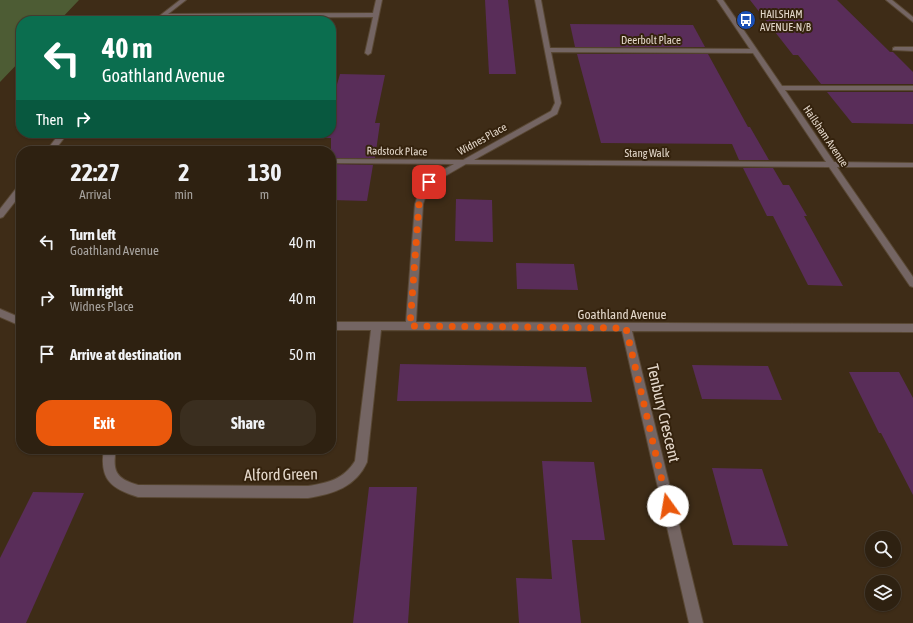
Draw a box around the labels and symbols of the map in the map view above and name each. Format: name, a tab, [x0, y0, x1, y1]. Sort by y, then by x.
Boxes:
place label: HAILSHAM AVENUE-N/B	[760, 8, 812, 33]
bus stop icon: HAILSHAM AVENUE-N/B	[735, 9, 757, 31]
street label: Deerbolt Place	[621, 34, 681, 46]
street label: Hailsham Avenue	[801, 103, 851, 169]
street label: Widnes Place	[456, 121, 508, 157]
street label: Radstock Place	[366, 144, 428, 158]
street label: Stang Walk	[625, 147, 670, 159]
pin	[412, 165, 446, 199]
street label: Goathland Avenue	[578, 307, 667, 322]
street label: Tenbury Crescent	[643, 362, 684, 464]
street label: Alford Green	[244, 464, 318, 484]
position arrow	[647, 485, 689, 527]

